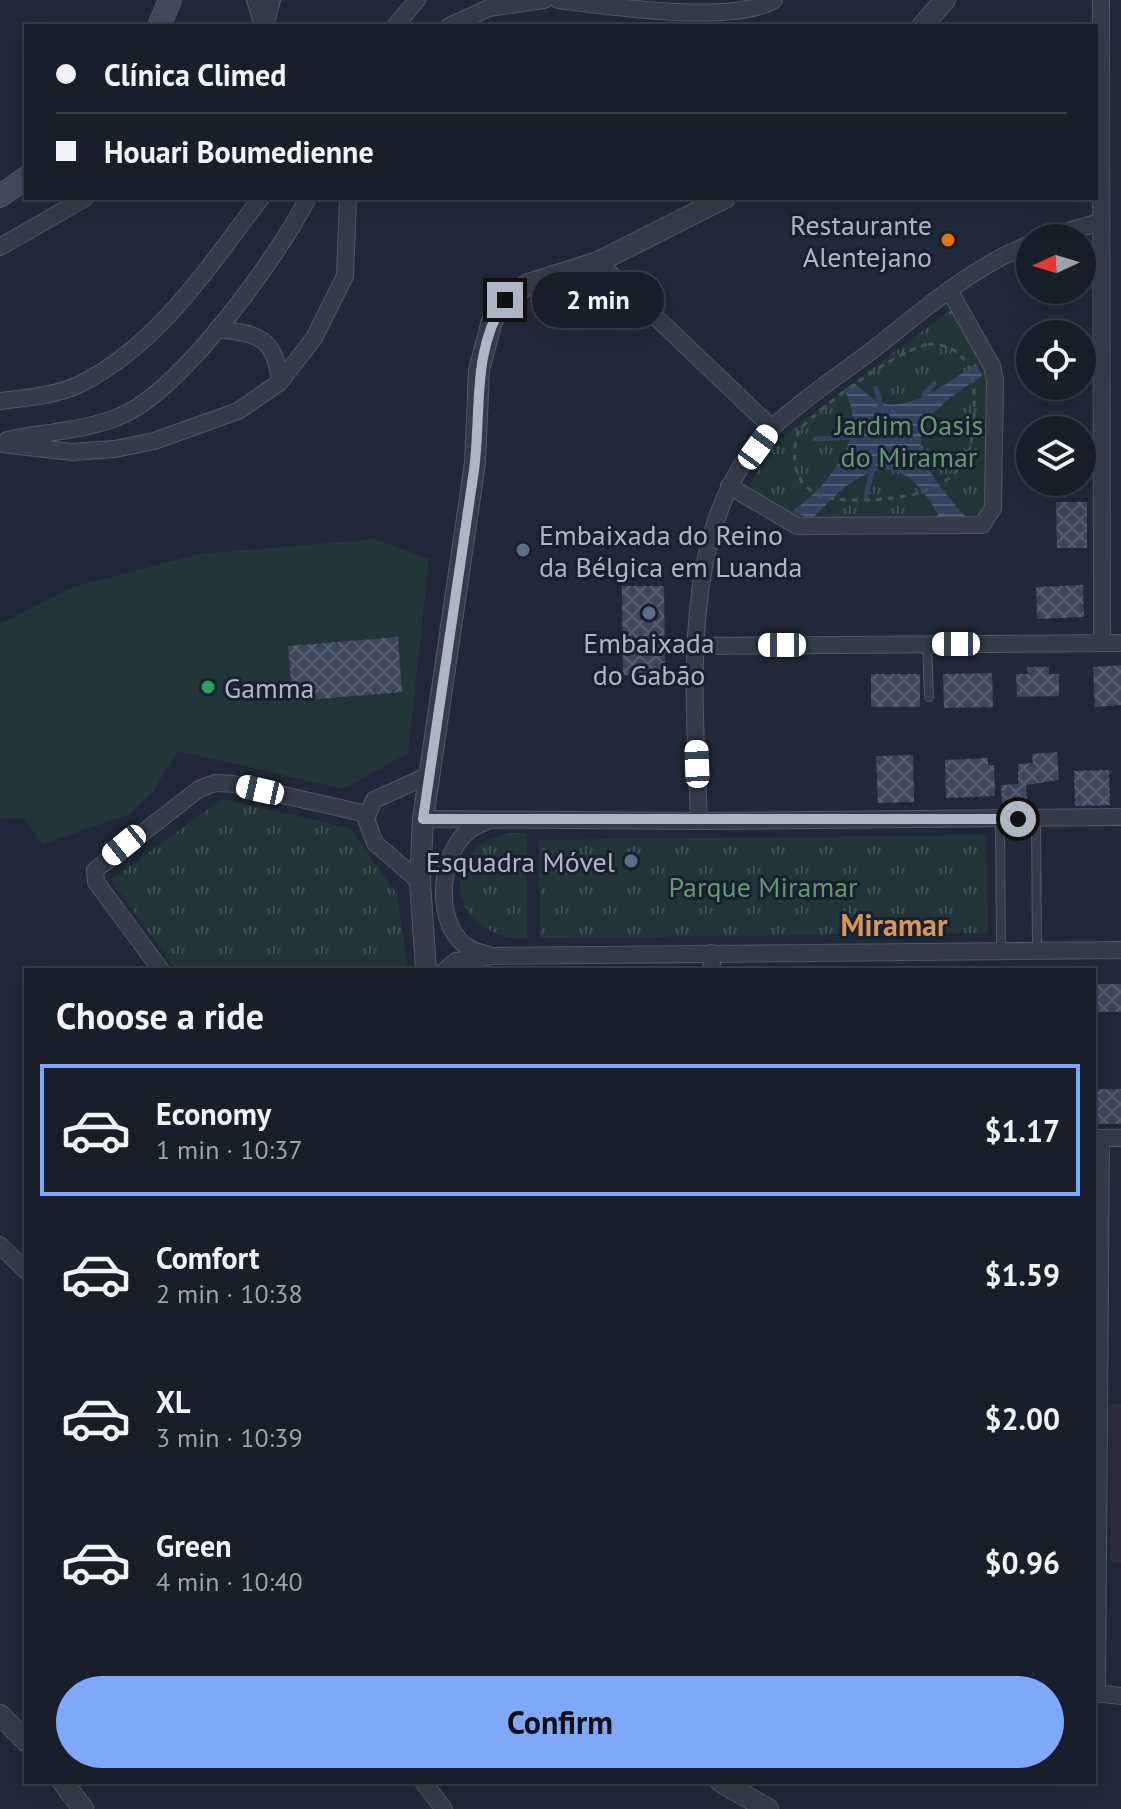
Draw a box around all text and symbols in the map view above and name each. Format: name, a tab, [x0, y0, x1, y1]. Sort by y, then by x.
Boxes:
text: Clínica Climed	[104, 55, 286, 94]
text: Houari Boumedienne	[104, 132, 374, 171]
place label: Restaurante Alentejano	[790, 206, 932, 275]
north arrow	[1016, 224, 1096, 304]
map controls	[1016, 224, 1096, 496]
marker: Restaurante Alentejano	[939, 231, 957, 249]
callout: 2 min	[533, 272, 665, 328]
route end	[487, 282, 523, 318]
text: 2 min	[566, 283, 630, 316]
button: locate	[1016, 320, 1096, 400]
park label: Jardim Oasis do Miramar	[834, 406, 983, 475]
button: layers	[1016, 416, 1096, 496]
car	[734, 421, 782, 473]
place label: Embaixada do Reino da Bélgica em Luanda	[539, 516, 802, 585]
marker: Embaixada do Reino da Bélgica em Luanda	[514, 541, 532, 559]
marker: Embaixada do Gabão	[640, 604, 658, 622]
place label: Embaixada do Gabão	[583, 624, 715, 693]
car	[932, 632, 980, 656]
car	[758, 633, 806, 657]
place label: Gamma	[224, 669, 314, 706]
marker: Gamma	[199, 678, 217, 696]
car	[684, 740, 710, 788]
car	[234, 773, 286, 807]
route start	[1000, 801, 1036, 837]
car	[98, 821, 150, 869]
place label: Esquadra Móvel	[426, 843, 615, 880]
marker: Esquadra Móvel	[622, 852, 640, 870]
park label: Parque Miramar	[668, 868, 858, 905]
district label: Miramar	[840, 905, 948, 944]
text: Choose a ride	[56, 992, 264, 1039]
icon: car	[60, 1094, 132, 1166]
text: Economy	[156, 1094, 271, 1133]
text: $1.17	[985, 1111, 1060, 1150]
text: 1 min · 10:37	[156, 1133, 303, 1166]
icon: car	[60, 1238, 132, 1310]
text: Comfort	[156, 1238, 259, 1277]
text: $1.59	[985, 1255, 1060, 1294]
text: 2 min · 10:38	[156, 1277, 303, 1310]
icon: car	[60, 1382, 132, 1454]
text: XL	[156, 1382, 190, 1421]
text: $2.00	[985, 1399, 1060, 1438]
text: 3 min · 10:39	[156, 1421, 303, 1454]
icon: car	[60, 1526, 132, 1598]
text: Green	[156, 1526, 231, 1565]
text: $0.96	[985, 1543, 1060, 1582]
text: 4 min · 10:40	[156, 1565, 303, 1598]
button: Confirm	[56, 1676, 1064, 1768]

